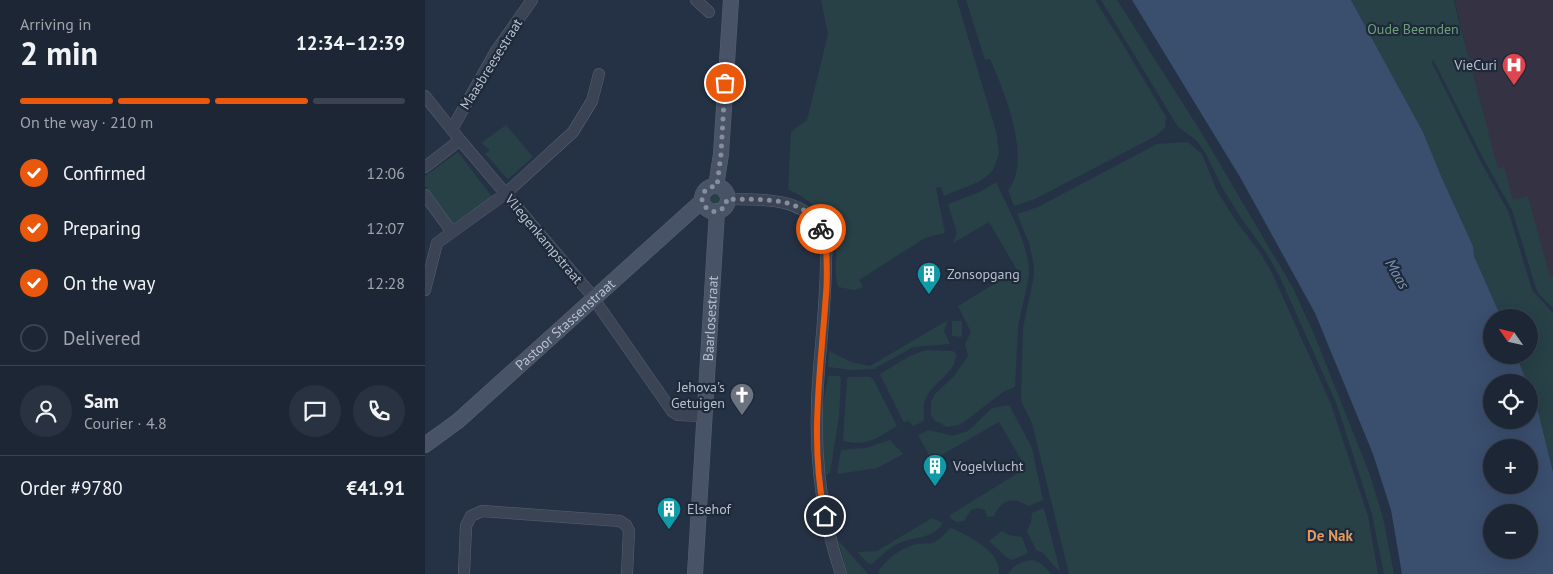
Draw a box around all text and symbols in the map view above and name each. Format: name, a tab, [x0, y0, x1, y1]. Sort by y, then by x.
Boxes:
text: Arriving in	[20, 14, 91, 34]
street label: Maasbreesestraat	[456, 15, 526, 113]
park label: Oude Beemden	[1367, 20, 1459, 38]
text: 12:34–12:39	[296, 31, 405, 55]
text: 2 min	[20, 32, 98, 74]
hospital icon: VieCuri	[1501, 52, 1527, 86]
place label: VieCuri	[1453, 56, 1497, 74]
pin	[704, 62, 746, 104]
icon: bag	[711, 69, 739, 97]
text: On the way · 210 m	[20, 112, 153, 132]
icon: check	[20, 159, 48, 187]
text: Confirmed	[63, 161, 146, 185]
text: 12:06	[367, 163, 405, 183]
street label: Vliegenkampstraat	[501, 190, 587, 288]
courier	[796, 204, 846, 254]
icon: check	[20, 214, 48, 242]
icon: bike	[807, 215, 835, 243]
text: Preparing	[63, 216, 141, 240]
text: 12:07	[367, 218, 405, 238]
water label: Maas	[1381, 255, 1414, 292]
building icon: Zonsopgang	[916, 261, 942, 295]
place label: Zonsopgang	[947, 265, 1020, 283]
icon: check	[20, 269, 48, 297]
text: On the way	[63, 271, 155, 295]
text: 12:28	[367, 273, 405, 293]
street label: Pastoor Stassenstraat	[511, 275, 619, 374]
street label: Baarlosestraat	[699, 275, 722, 362]
north arrow	[1483, 309, 1537, 364]
map controls	[1483, 309, 1538, 559]
text: Delivered	[63, 326, 141, 350]
button: locate	[1483, 374, 1538, 429]
place label: Jehova's Getuigen	[671, 378, 725, 412]
church icon: Jehova's Getuigen	[729, 382, 755, 416]
button: person	[20, 385, 72, 437]
button: chat	[289, 385, 341, 437]
button: phone	[353, 385, 405, 437]
text: Sam	[84, 389, 119, 413]
text: Courier · 4.8	[84, 413, 167, 433]
button: +	[1483, 439, 1538, 494]
building icon: Vogelvlucht	[922, 453, 948, 487]
place label: Vogelvlucht	[952, 457, 1024, 475]
text: Order #9780	[20, 476, 123, 500]
text: €41.91	[346, 476, 405, 500]
pin	[804, 495, 846, 537]
building icon: Elsehof	[656, 496, 682, 530]
place label: Elsehof	[687, 500, 732, 518]
icon: home	[811, 502, 839, 530]
button: −	[1483, 504, 1538, 559]
district label: De Nak	[1307, 526, 1354, 545]

